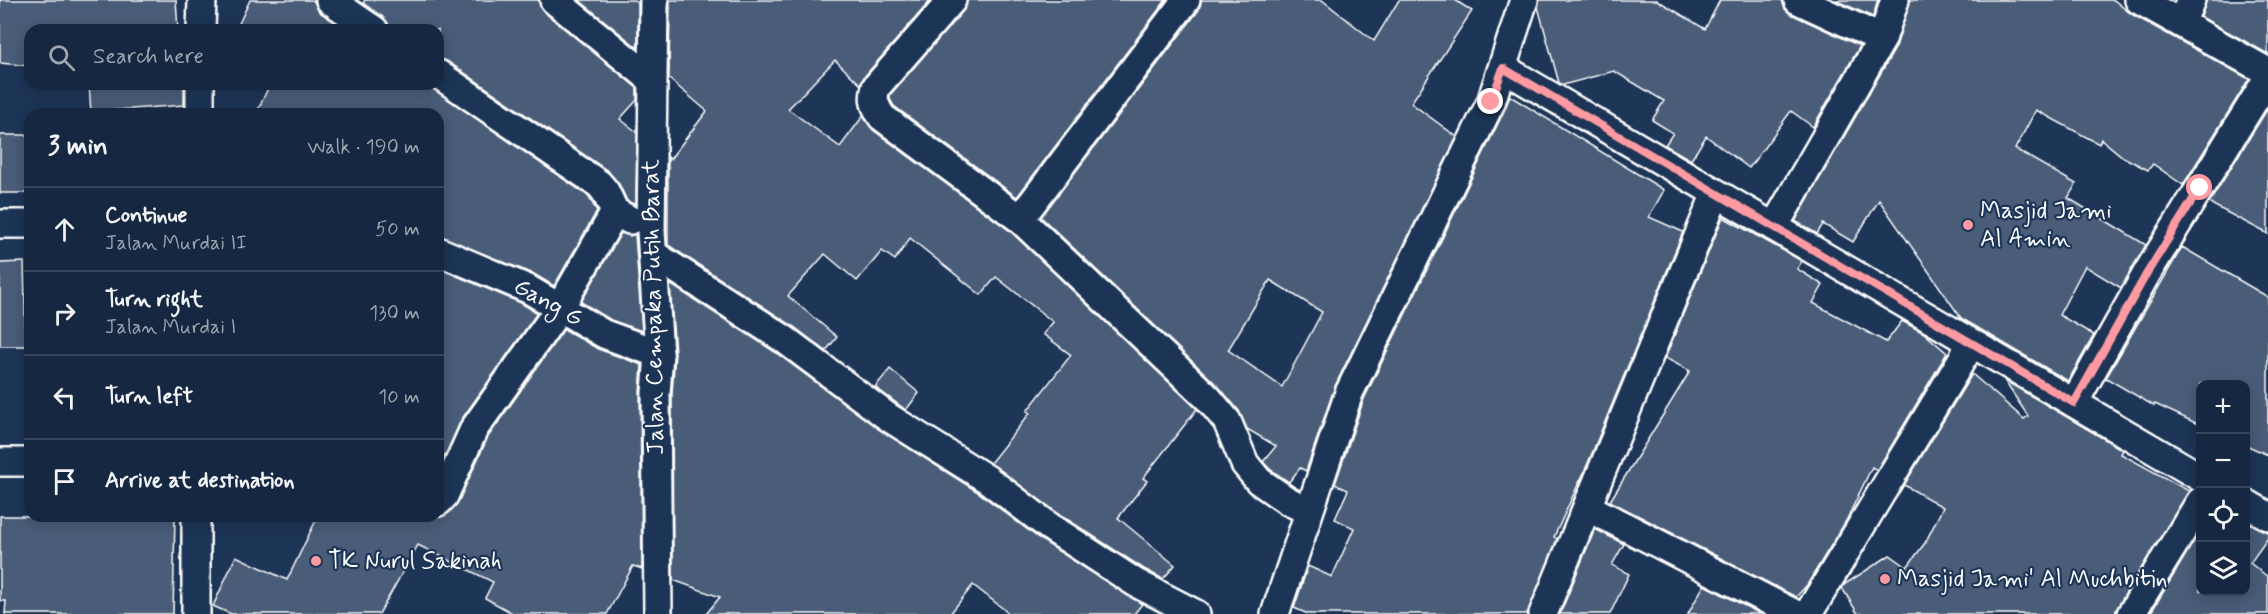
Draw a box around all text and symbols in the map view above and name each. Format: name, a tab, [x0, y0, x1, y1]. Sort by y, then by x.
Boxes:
search box	[24, 24, 444, 90]
icon: search	[45, 41, 78, 74]
text: Search here	[93, 43, 204, 71]
route end	[1477, 88, 1503, 114]
text: 3 min	[48, 130, 108, 164]
text: Walk · 190 m	[307, 134, 420, 161]
street label: Jalan Cempaka Putih Barat	[636, 159, 672, 455]
route start	[2186, 174, 2212, 200]
place label: Masjid Jami Al Amin	[1980, 196, 2112, 255]
text: Continue	[105, 202, 187, 230]
icon: ahead	[48, 213, 81, 246]
text: 50 m	[375, 216, 420, 243]
marker: Masjid Jami Al Amin	[1961, 218, 1975, 232]
text: Jalan Murdai II	[105, 230, 247, 257]
street label: Gang G	[507, 271, 588, 336]
text: Turn right	[105, 286, 203, 314]
icon: right	[48, 297, 81, 330]
text: 130 m	[369, 300, 420, 327]
text: Jalan Murdai I	[105, 314, 236, 341]
map controls	[2196, 380, 2250, 596]
button: +	[2196, 380, 2250, 434]
icon: left	[48, 381, 81, 414]
text: Turn left	[105, 383, 193, 411]
text: 10 m	[378, 384, 420, 411]
button: −	[2196, 434, 2250, 488]
icon: arrive	[48, 465, 81, 498]
text: Arrive at destination	[105, 467, 295, 495]
button: locate	[2196, 488, 2250, 542]
button: layers	[2196, 542, 2250, 596]
place label: TK Nurul Sakinah	[328, 546, 502, 577]
marker: TK Nurul Sakinah	[309, 554, 323, 568]
place label: Masjid Jami' Al Muchbitin	[1897, 564, 2168, 595]
marker: Masjid Jami' Al Muchbitin	[1878, 572, 1892, 586]

